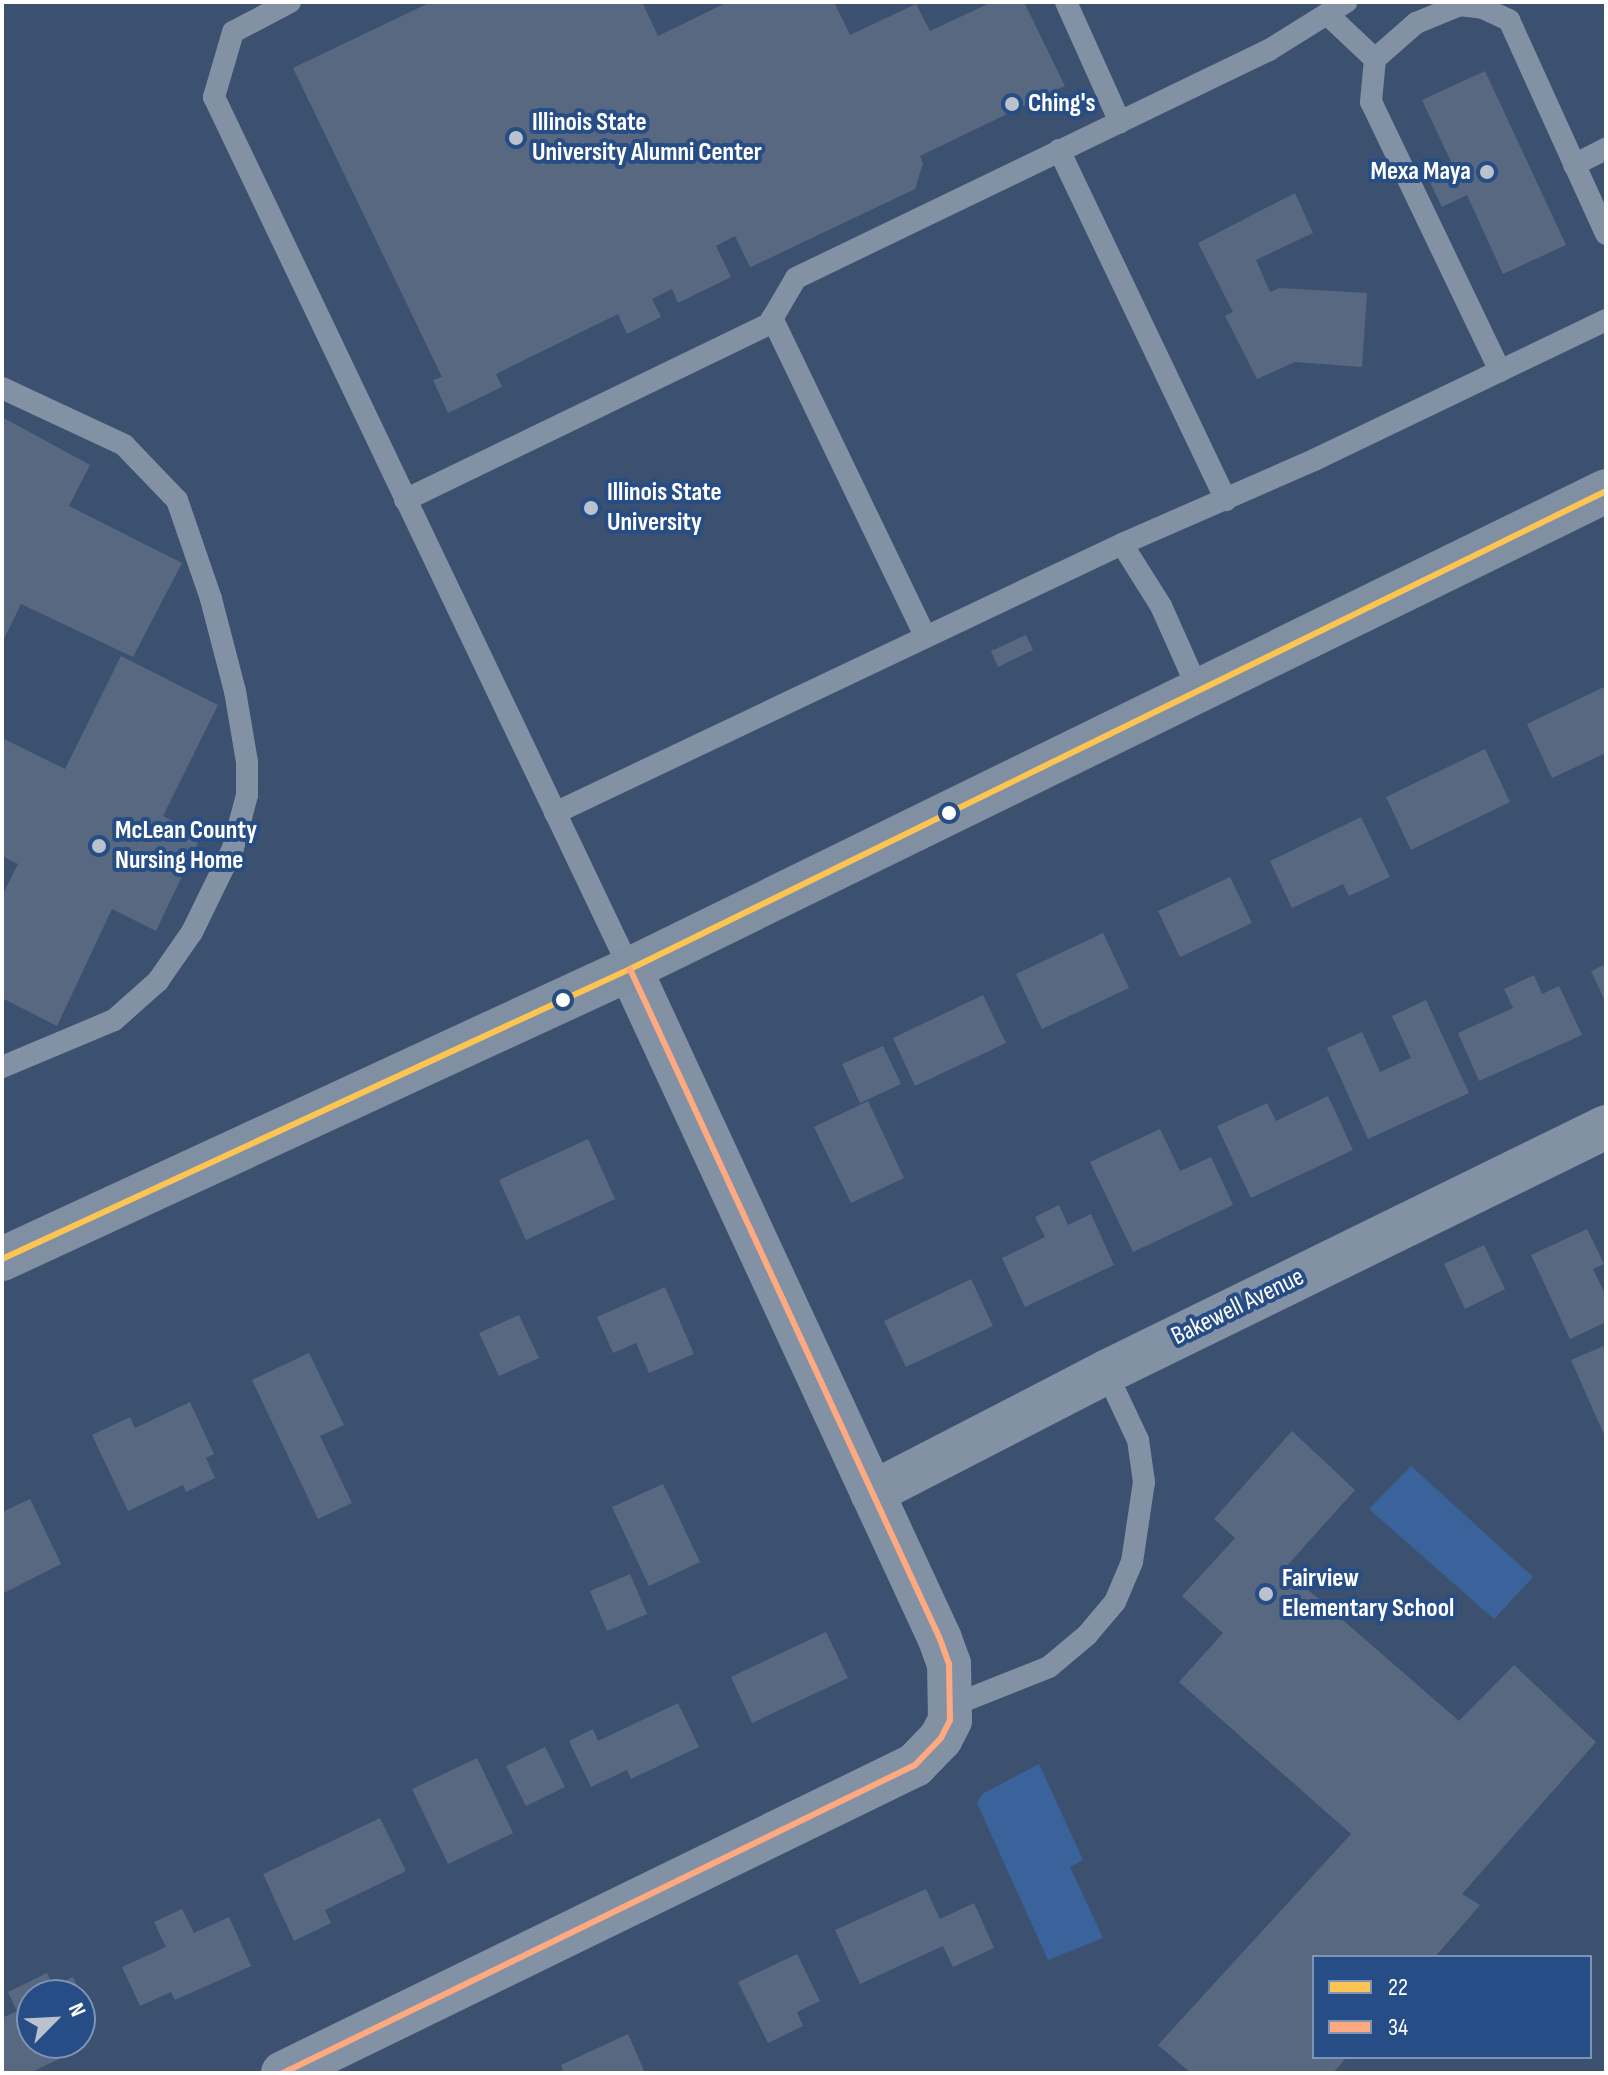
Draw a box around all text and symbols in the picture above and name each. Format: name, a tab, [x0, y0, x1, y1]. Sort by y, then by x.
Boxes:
place label: Ching's	[1028, 88, 1095, 120]
marker: Ching's	[1003, 95, 1021, 113]
place label: Illinois State University Alumni Center	[532, 107, 762, 168]
marker: Illinois State University Alumni Center	[507, 129, 525, 147]
place label: Mexa Maya	[1370, 156, 1471, 188]
marker: Mexa Maya	[1478, 163, 1496, 181]
place label: Illinois State University	[607, 477, 722, 538]
marker: Illinois State University	[582, 499, 600, 517]
unlabelled marker	[941, 805, 957, 821]
place label: McLean County Nursing Home	[115, 815, 257, 876]
marker: McLean County Nursing Home	[90, 837, 108, 855]
unlabelled marker	[555, 992, 571, 1008]
street label: Bakewell Avenue	[1167, 1261, 1309, 1353]
place label: Fairview Elementary School	[1282, 1563, 1454, 1624]
marker: Fairview Elementary School	[1257, 1585, 1275, 1603]
legend	[1312, 1955, 1592, 2059]
text: 22	[1388, 1973, 1408, 2002]
north arrow	[16, 1979, 96, 2059]
text: N	[62, 1999, 91, 2021]
text: 34	[1388, 2013, 1408, 2042]

